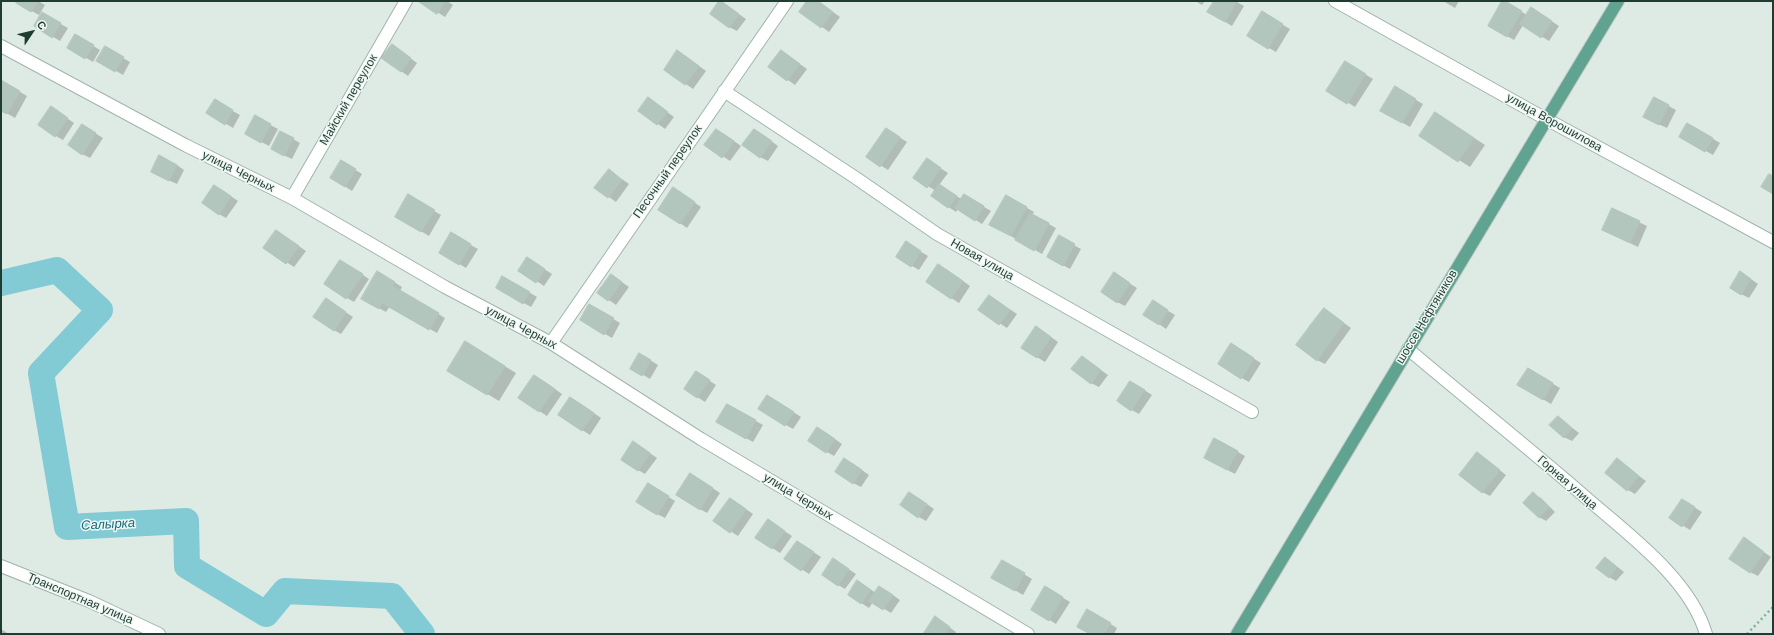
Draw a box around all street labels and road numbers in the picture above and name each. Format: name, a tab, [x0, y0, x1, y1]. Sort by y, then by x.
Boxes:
street label: Майский переулок	[317, 52, 381, 148]
street label: улица Ворошилова	[1504, 91, 1604, 155]
street label: Песочный переулок	[630, 123, 706, 221]
street label: улица Черных	[199, 148, 277, 196]
street label: Новая улица	[948, 236, 1016, 284]
street label: шоссе Нефтяников	[1393, 267, 1461, 367]
street label: улица Черных	[483, 303, 559, 353]
street label: Горная улица	[1534, 453, 1600, 513]
street label: улица Черных	[761, 471, 835, 523]
street label: Транспортная улица	[25, 570, 135, 628]

